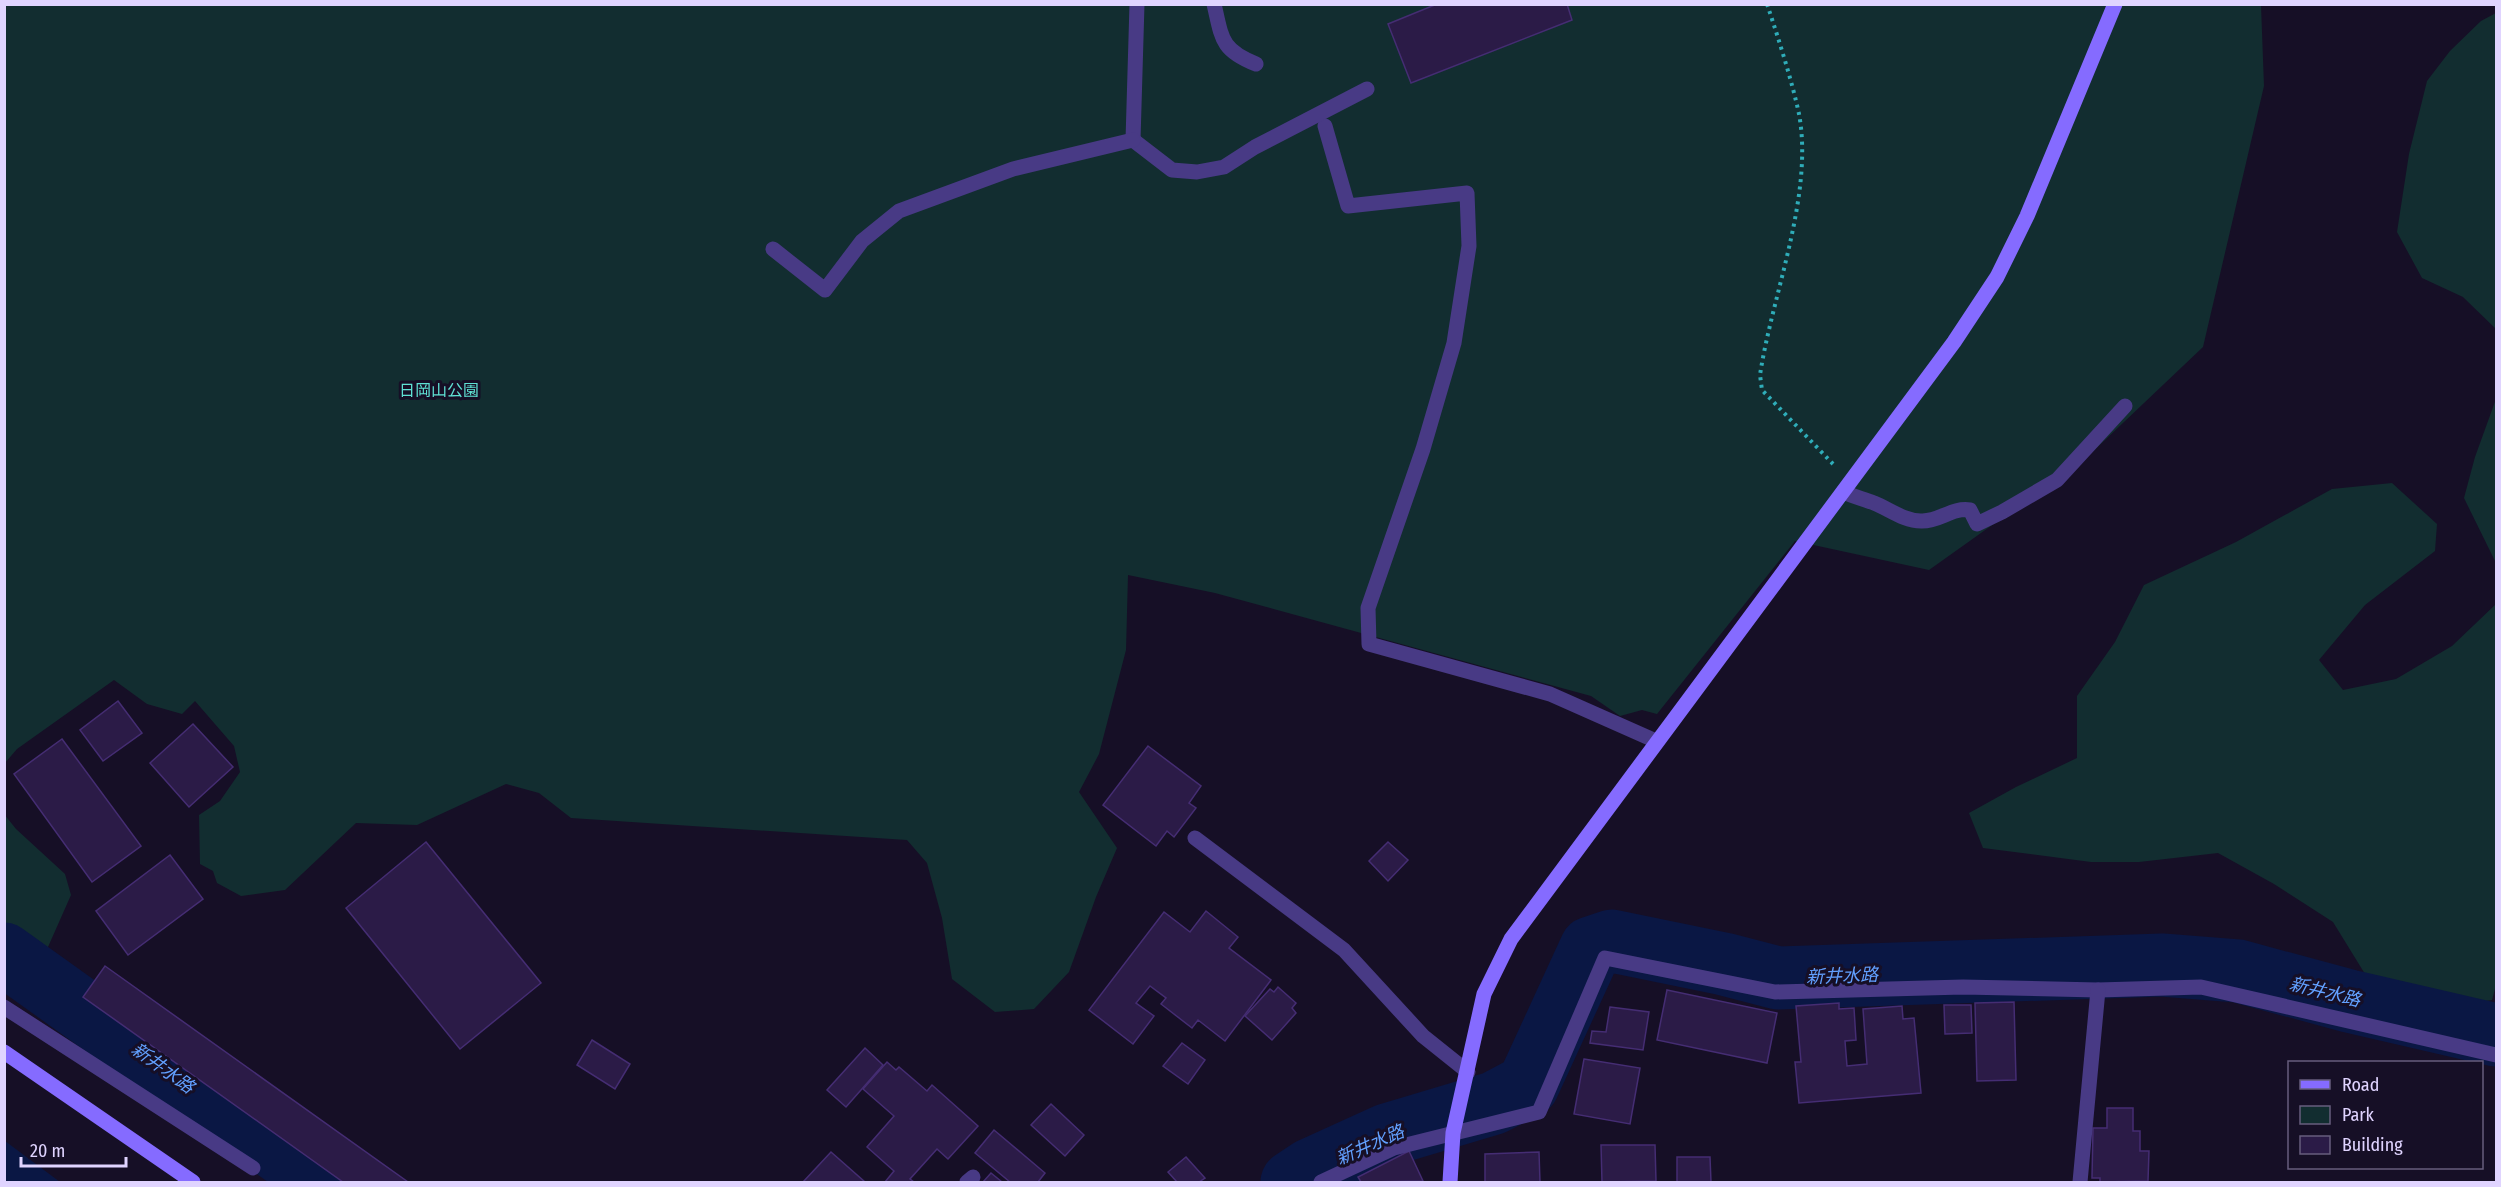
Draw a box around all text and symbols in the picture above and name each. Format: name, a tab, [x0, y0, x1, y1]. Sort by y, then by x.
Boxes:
park label: 日岡山公園	[399, 381, 479, 400]
water label: 新井水路	[1806, 964, 1880, 988]
water label: 新井水路	[2287, 973, 2365, 1012]
water label: 新井水路	[127, 1038, 200, 1099]
legend	[2288, 1061, 2483, 1169]
text: Road	[2342, 1074, 2379, 1096]
text: Park	[2342, 1104, 2375, 1126]
water label: 新井水路	[1333, 1119, 1409, 1170]
scale bar	[21, 1130, 126, 1168]
text: Building	[2342, 1134, 2403, 1156]
text: 20 m	[30, 1140, 65, 1162]

